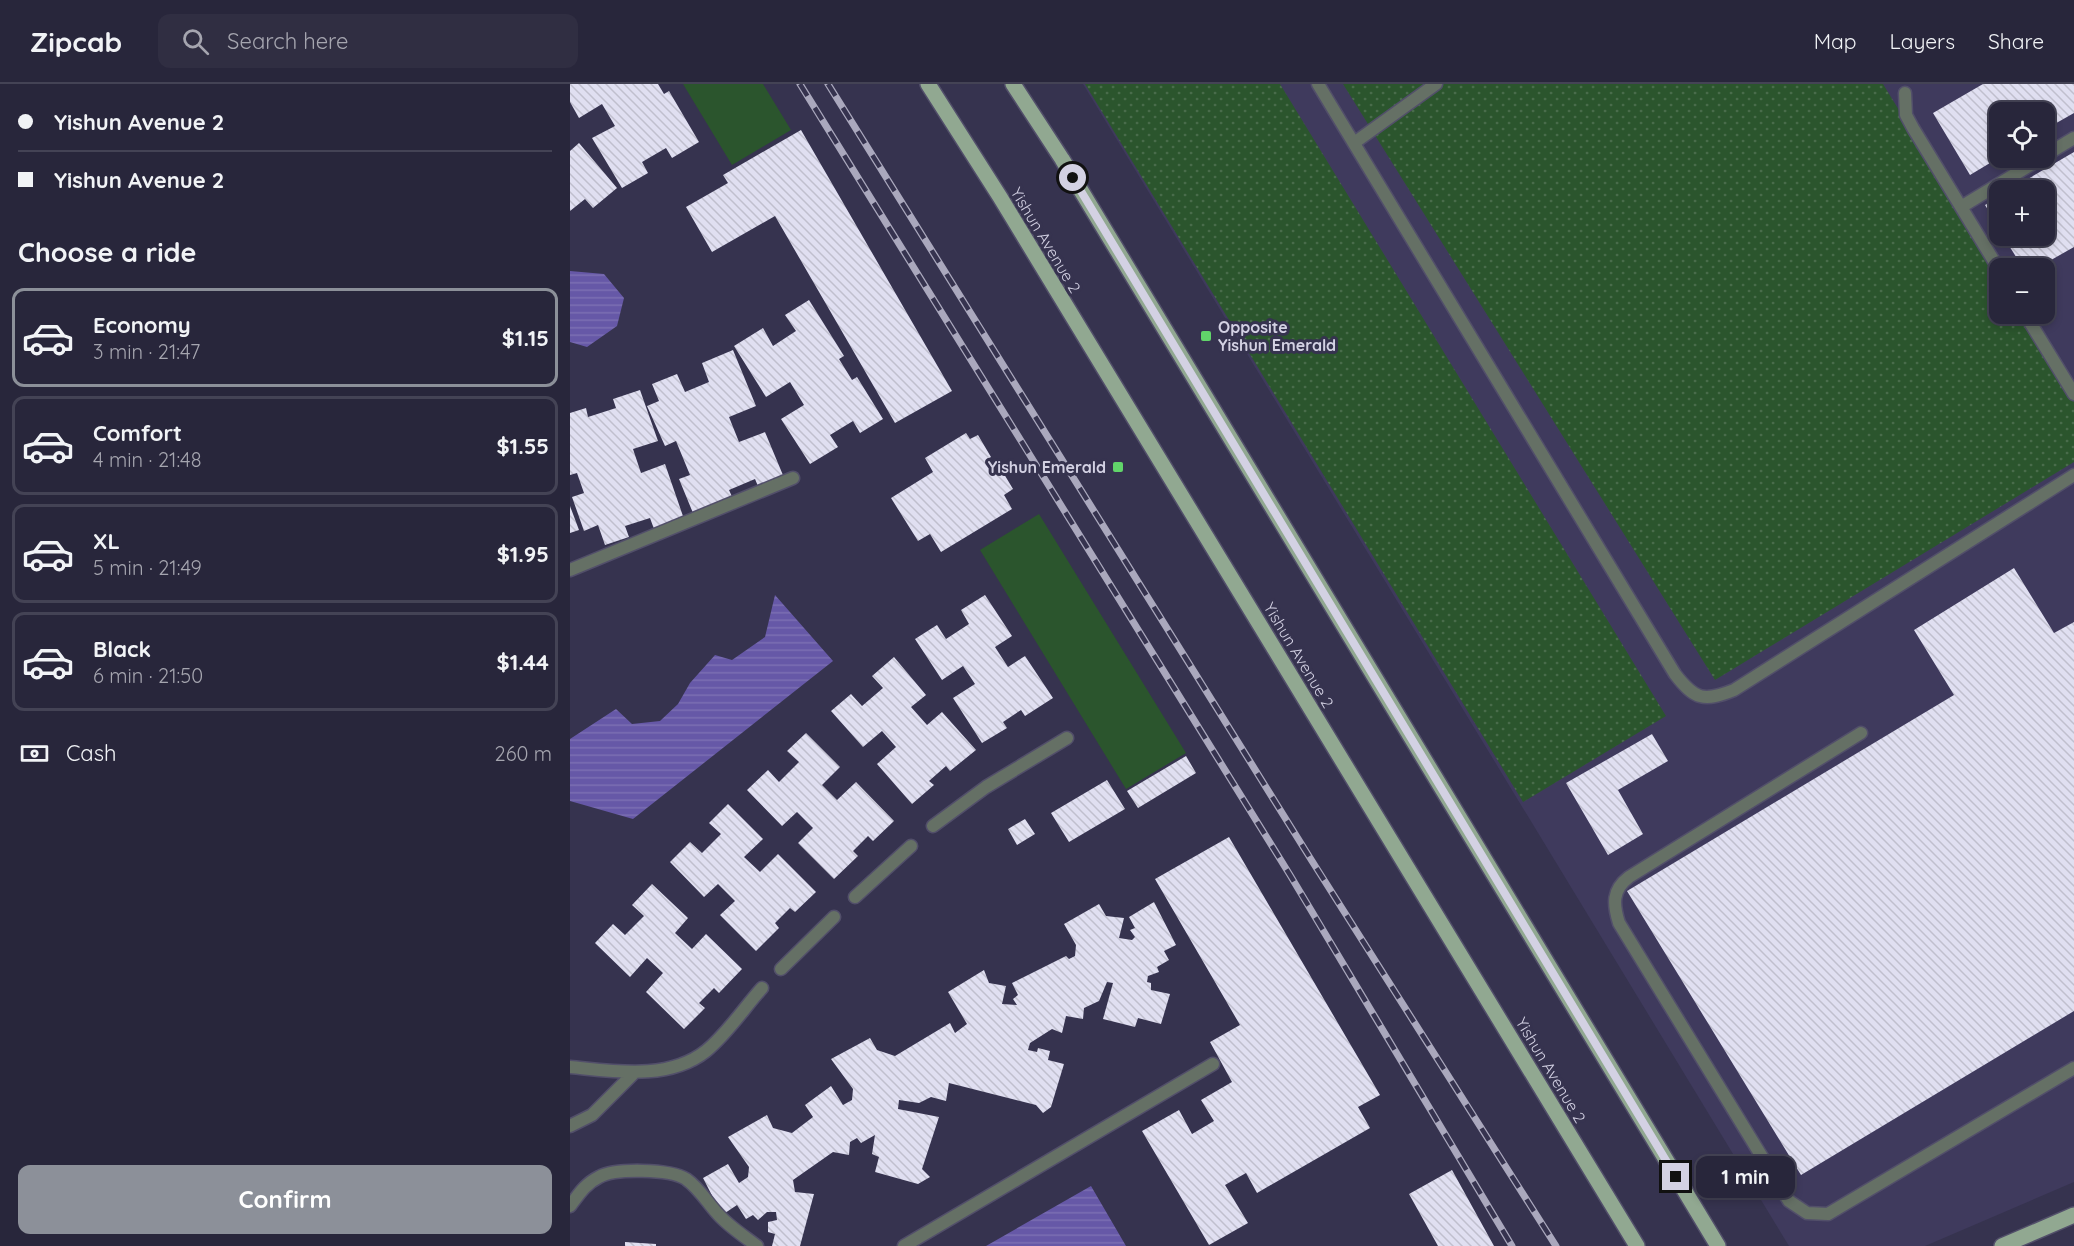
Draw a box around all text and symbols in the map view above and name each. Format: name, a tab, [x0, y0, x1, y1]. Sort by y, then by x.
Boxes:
search box	[158, 14, 578, 68]
text: Zipcab	[30, 24, 122, 59]
icon: search	[179, 25, 212, 58]
text: Search here	[227, 27, 349, 55]
text: Map	[1814, 28, 1857, 54]
text: Layers	[1890, 28, 1955, 54]
text: Share	[1988, 28, 2044, 54]
map controls	[1989, 102, 2055, 324]
button: locate	[1989, 102, 2055, 168]
text: Yishun Avenue 2	[54, 108, 224, 136]
route start	[1059, 164, 1086, 191]
text: Yishun Avenue 2	[54, 166, 224, 194]
button: +	[1989, 180, 2055, 246]
street label: Yishun Avenue 2	[1007, 184, 1085, 297]
text: Choose a ride	[18, 235, 196, 269]
button: −	[1989, 258, 2055, 324]
icon: car	[21, 311, 75, 365]
text: Economy	[93, 311, 191, 339]
place label: Opposite Yishun Emerald	[1218, 317, 1336, 355]
text: $1.15	[502, 324, 549, 352]
marker: Opposite Yishun Emerald	[1199, 329, 1213, 343]
text: 3 min · 21:47	[93, 339, 200, 364]
icon: car	[21, 419, 75, 473]
text: Comfort	[93, 419, 182, 447]
text: $1.55	[496, 432, 549, 460]
text: 4 min · 21:48	[93, 447, 201, 472]
place label: Yishun Emerald	[988, 457, 1106, 477]
marker: Yishun Emerald	[1111, 460, 1125, 474]
icon: car	[21, 527, 75, 581]
text: XL	[93, 527, 120, 555]
text: $1.95	[497, 540, 549, 568]
text: 5 min · 21:49	[93, 555, 202, 580]
street label: Yishun Avenue 2	[1260, 599, 1338, 712]
icon: car	[21, 635, 75, 689]
text: Black	[93, 635, 151, 663]
text: $1.44	[497, 648, 549, 676]
text: 6 min · 21:50	[93, 663, 203, 688]
icon: cash	[18, 737, 51, 770]
text: Cash	[66, 739, 117, 767]
text: 260 m	[495, 741, 552, 766]
street label: Yishun Avenue 2	[1512, 1014, 1590, 1127]
callout: 1 min	[1697, 1156, 1796, 1198]
route end	[1662, 1163, 1689, 1190]
text: 1 min	[1721, 1164, 1770, 1189]
button: Confirm	[18, 1165, 552, 1234]

